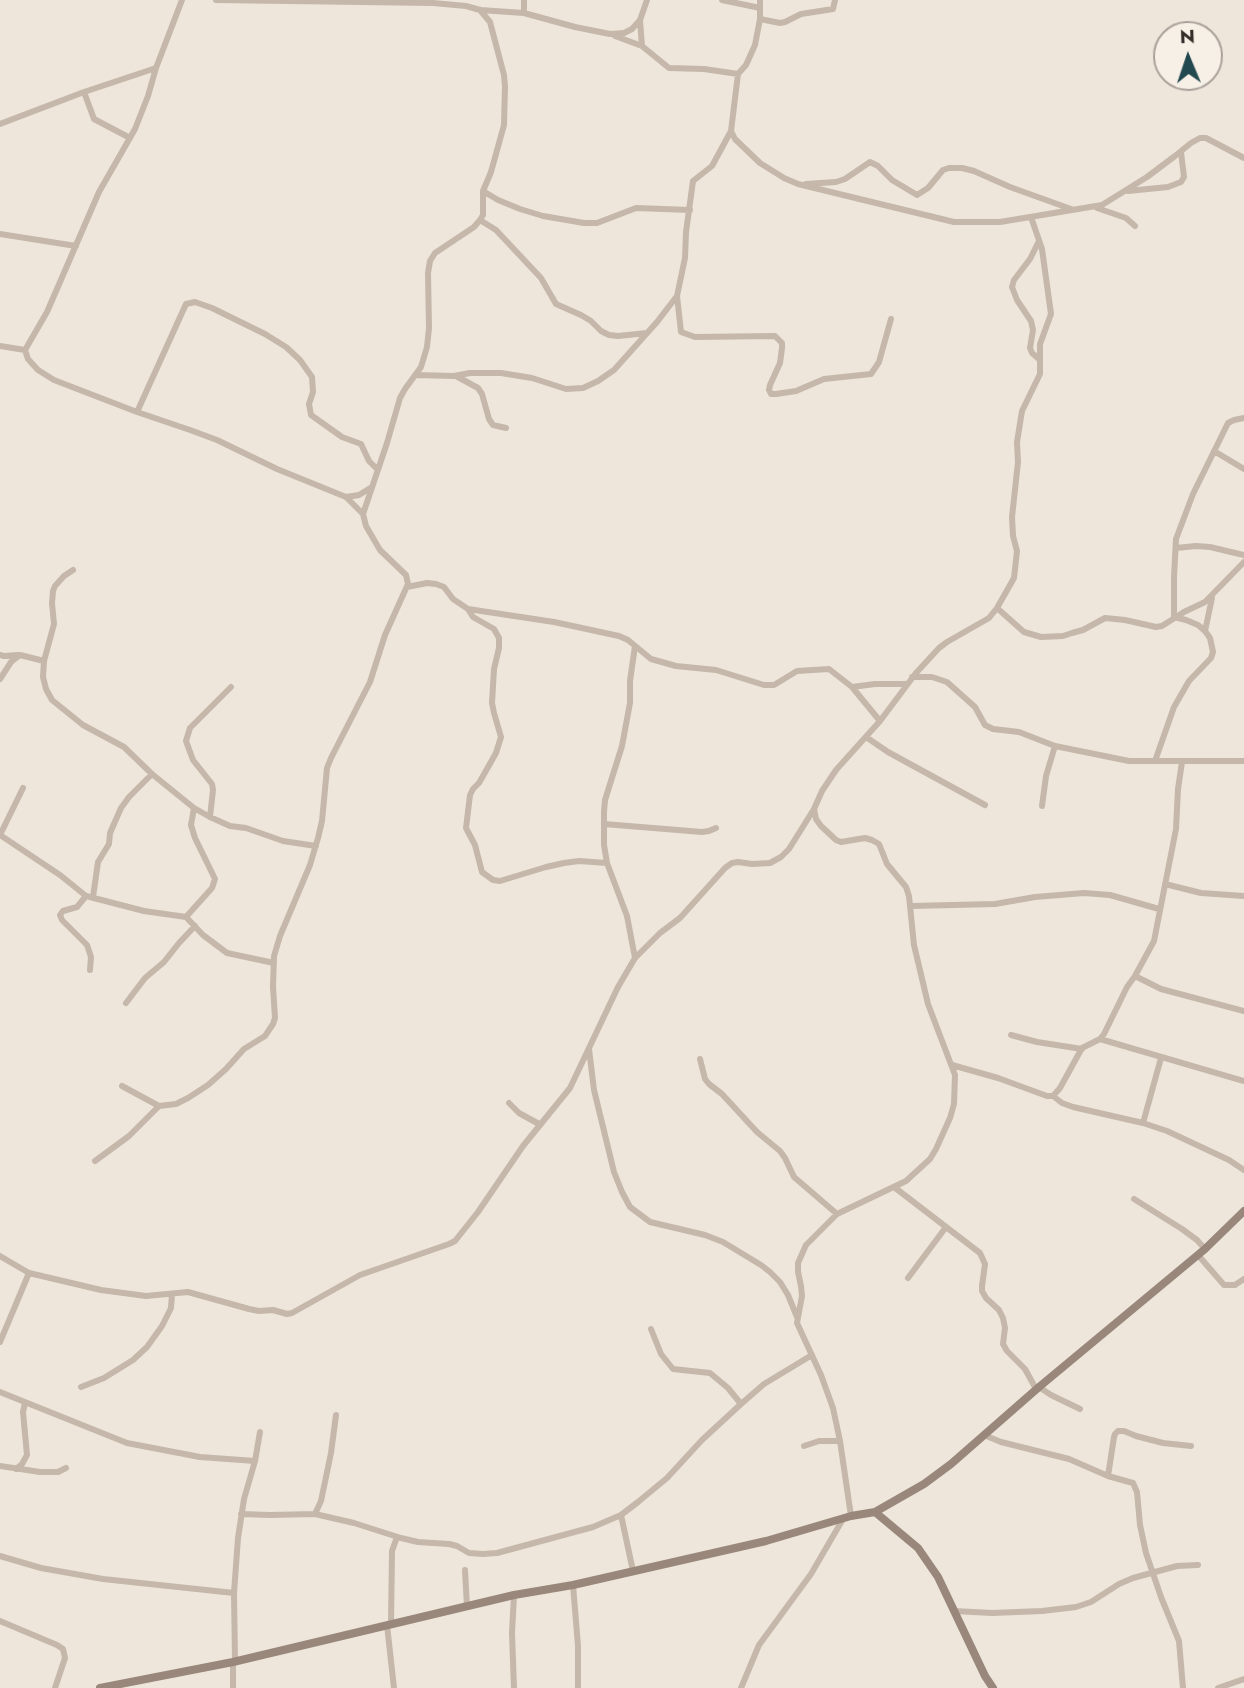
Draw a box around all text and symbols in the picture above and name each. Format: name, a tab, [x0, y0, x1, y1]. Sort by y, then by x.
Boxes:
north arrow	[1153, 21, 1223, 91]
text: N	[1179, 23, 1195, 50]

